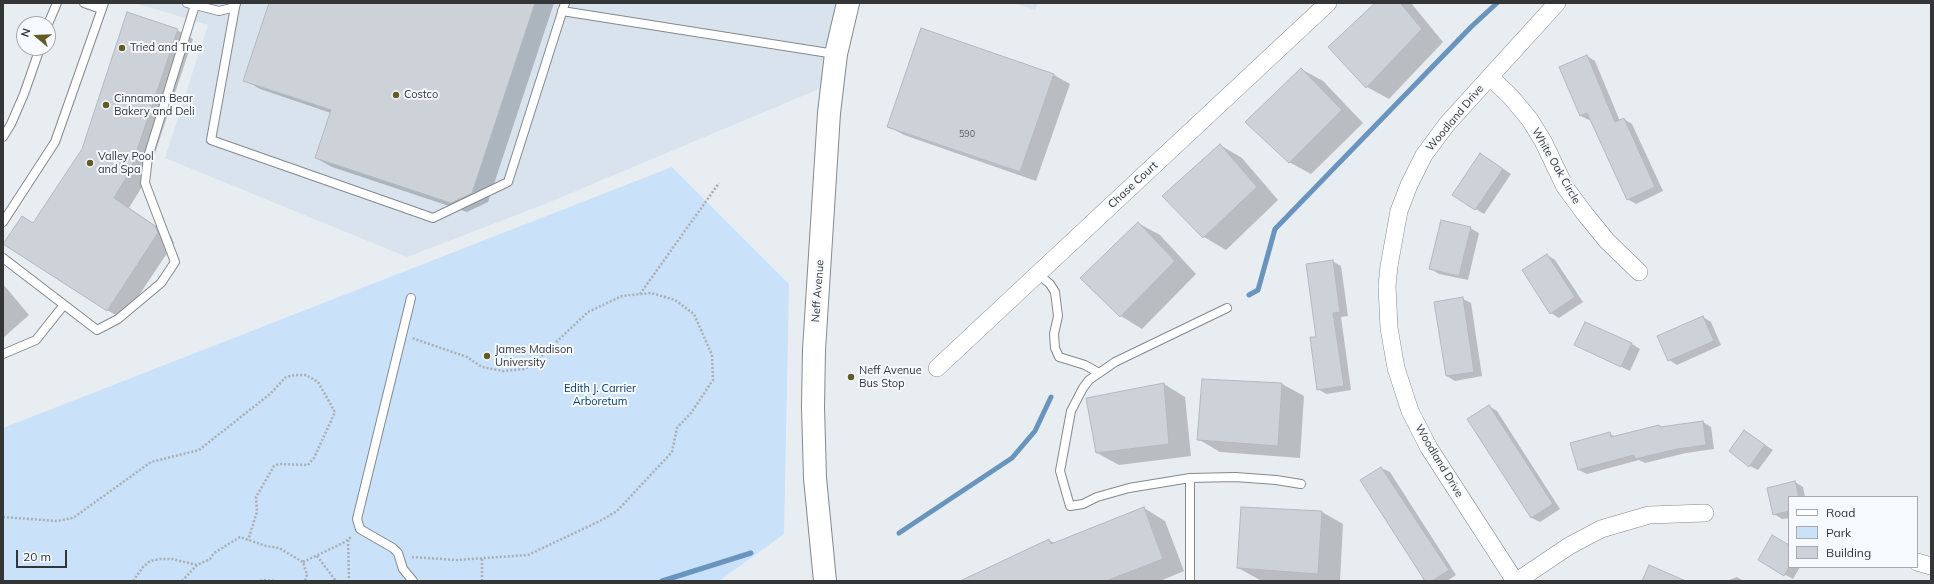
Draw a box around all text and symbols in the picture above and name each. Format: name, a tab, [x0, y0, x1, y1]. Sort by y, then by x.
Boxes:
north arrow	[16, 16, 56, 56]
text: N	[18, 26, 34, 39]
place label: Tried and True	[130, 41, 203, 55]
marker: Tried and True	[117, 43, 127, 53]
street label: Woodland Drive	[1423, 82, 1487, 154]
place label: Costco	[404, 88, 438, 102]
marker: Costco	[391, 90, 401, 100]
place label: Cinnamon Bear Bakery and Deli	[114, 92, 195, 118]
marker: Cinnamon Bear Bakery and Deli	[101, 100, 111, 110]
street label: White Oak Circle	[1529, 126, 1583, 206]
house number: 590	[959, 129, 975, 139]
place label: Valley Pool and Spa	[98, 150, 154, 176]
marker: Valley Pool and Spa	[85, 158, 95, 168]
street label: Chase Court	[1106, 159, 1160, 211]
street label: Neff Avenue	[809, 259, 827, 323]
place label: James Madison University	[495, 343, 573, 369]
marker: James Madison University	[482, 351, 492, 361]
place label: Neff Avenue Bus Stop	[859, 364, 922, 390]
marker: Neff Avenue Bus Stop	[846, 372, 856, 382]
park label: Edith J. Carrier Arboretum	[564, 382, 636, 408]
street label: Woodland Drive	[1412, 422, 1466, 500]
legend	[1788, 496, 1918, 568]
text: Road	[1826, 505, 1855, 520]
text: Park	[1826, 525, 1851, 540]
scale bar	[18, 542, 69, 568]
text: Building	[1826, 545, 1871, 560]
text: 20 m	[23, 549, 51, 564]

